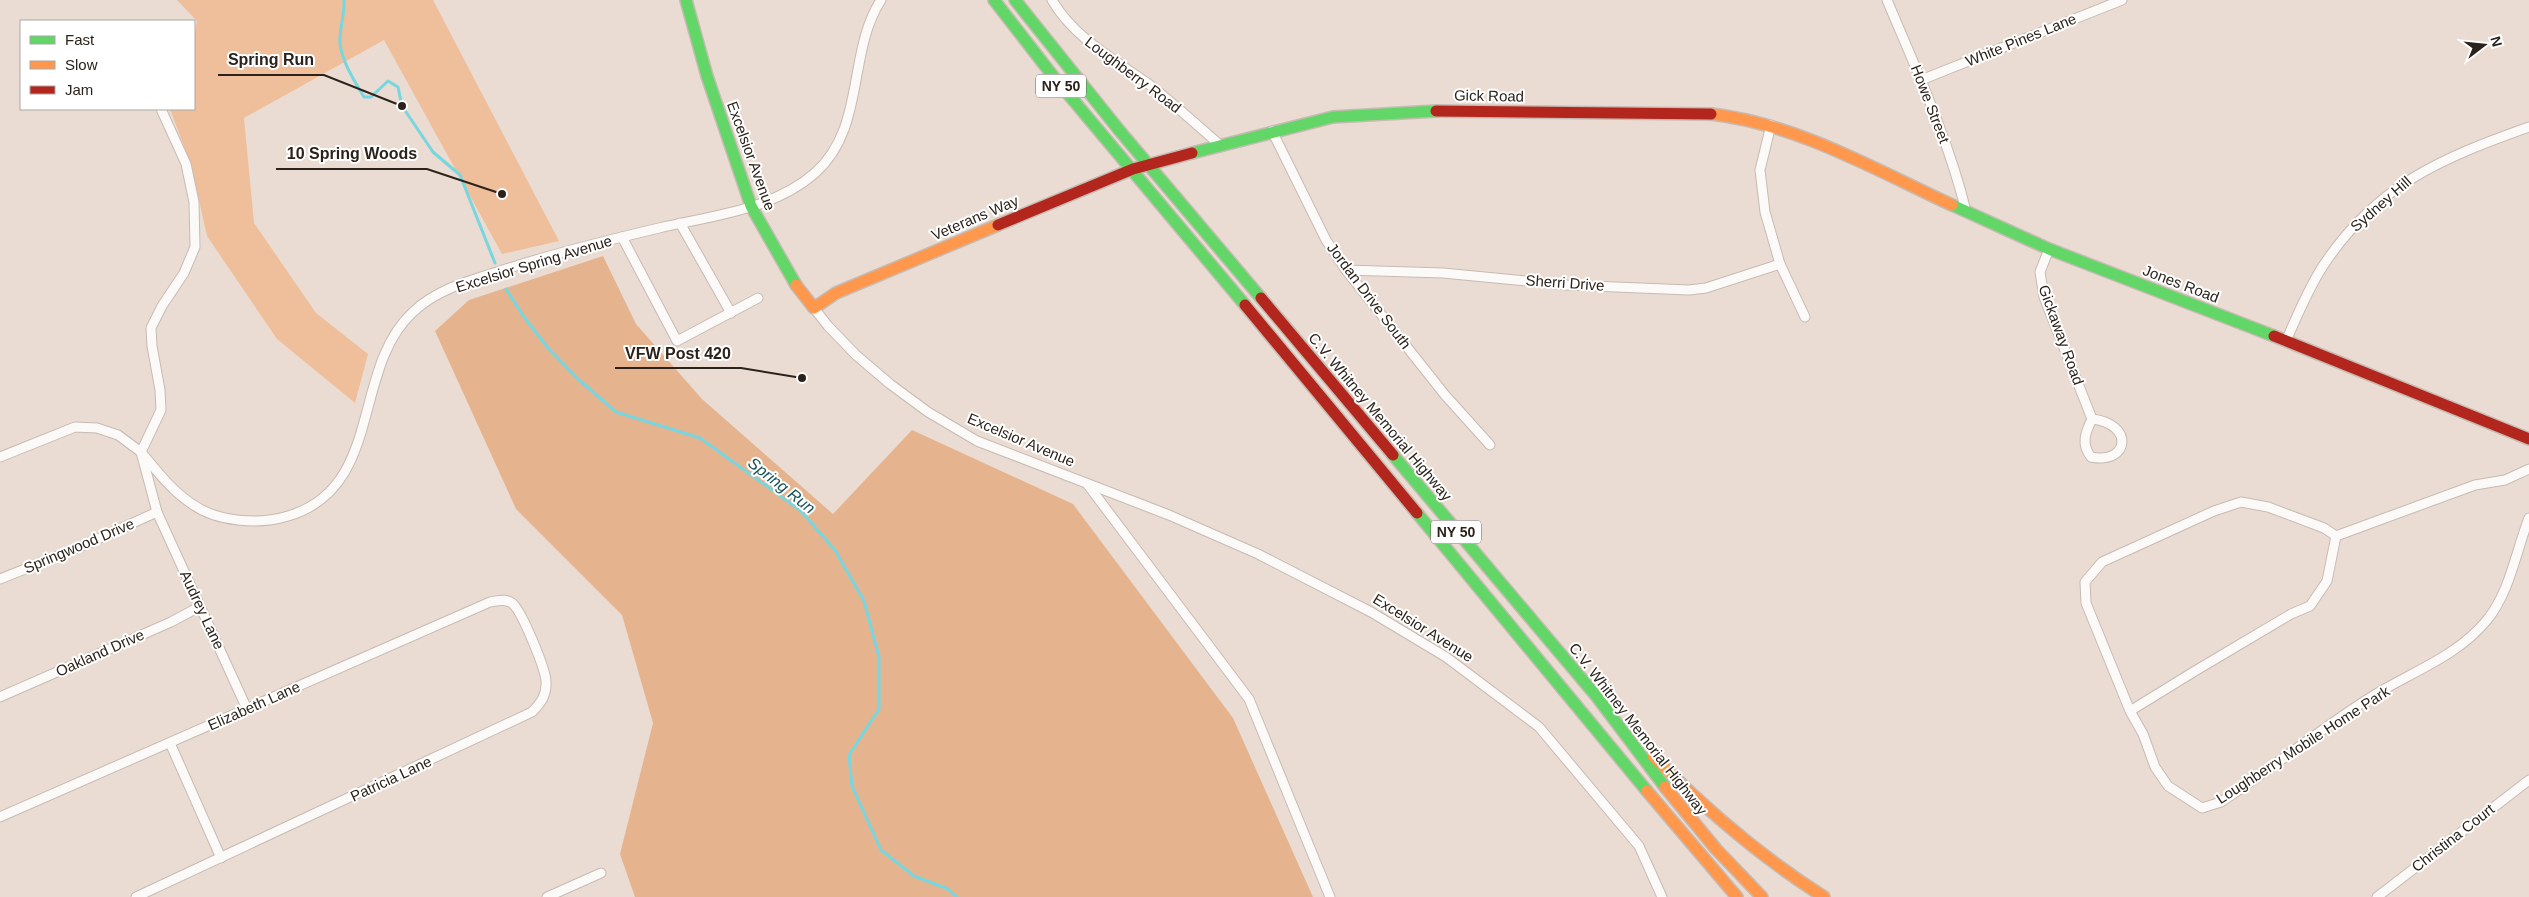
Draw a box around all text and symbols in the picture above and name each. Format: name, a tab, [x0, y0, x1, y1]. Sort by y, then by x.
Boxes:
street label: White Pines Lane	[1963, 10, 2079, 69]
legend	[20, 20, 195, 110]
north arrow	[2459, 20, 2509, 70]
text: Fast	[65, 31, 95, 48]
street label: Loughberry Road	[1082, 33, 1185, 116]
text: N	[2487, 34, 2506, 48]
callout: Spring Run	[218, 44, 324, 75]
text: Spring Run	[228, 51, 314, 68]
text: Slow	[65, 56, 98, 73]
street label: Howe Street	[1908, 62, 1953, 146]
road number: NY 50	[1036, 74, 1086, 98]
text: Jam	[65, 81, 93, 98]
street label: Gick Road	[1454, 86, 1524, 105]
street label: Excelsior Avenue	[724, 99, 779, 213]
callout: 10 Spring Woods	[276, 138, 427, 169]
text: 10 Spring Woods	[287, 145, 417, 162]
street label: Sydney Hill	[2347, 173, 2415, 235]
street label: Veterans Way	[929, 191, 1021, 243]
street label: Excelsior Spring Avenue	[454, 232, 614, 295]
street label: Jordan Drive South	[1324, 239, 1415, 352]
street label: Jones Road	[2141, 261, 2222, 306]
street label: Sherri Drive	[1525, 271, 1605, 294]
street label: Gickaway Road	[2036, 283, 2087, 387]
street label: C.V. Whitney Memorial Highway	[1305, 329, 1456, 504]
callout: VFW Post 420	[615, 337, 741, 368]
text: VFW Post 420	[625, 345, 731, 362]
street label: Excelsior Avenue	[965, 409, 1077, 470]
water label: Spring Run	[745, 454, 819, 517]
street label: Springwood Drive	[21, 515, 137, 576]
road number: NY 50	[1431, 520, 1481, 544]
street label: Audrey Lane	[177, 568, 228, 652]
street label: Excelsior Avenue	[1370, 590, 1476, 665]
street label: Oakland Drive	[53, 625, 147, 680]
street label: C.V. Whitney Memorial Highway	[1566, 639, 1711, 819]
street label: Elizabeth Lane	[205, 678, 303, 733]
street label: Loughberry Mobile Home Park	[2213, 682, 2393, 807]
street label: Patricia Lane	[348, 752, 434, 805]
street label: Christina Court	[2408, 800, 2498, 875]

